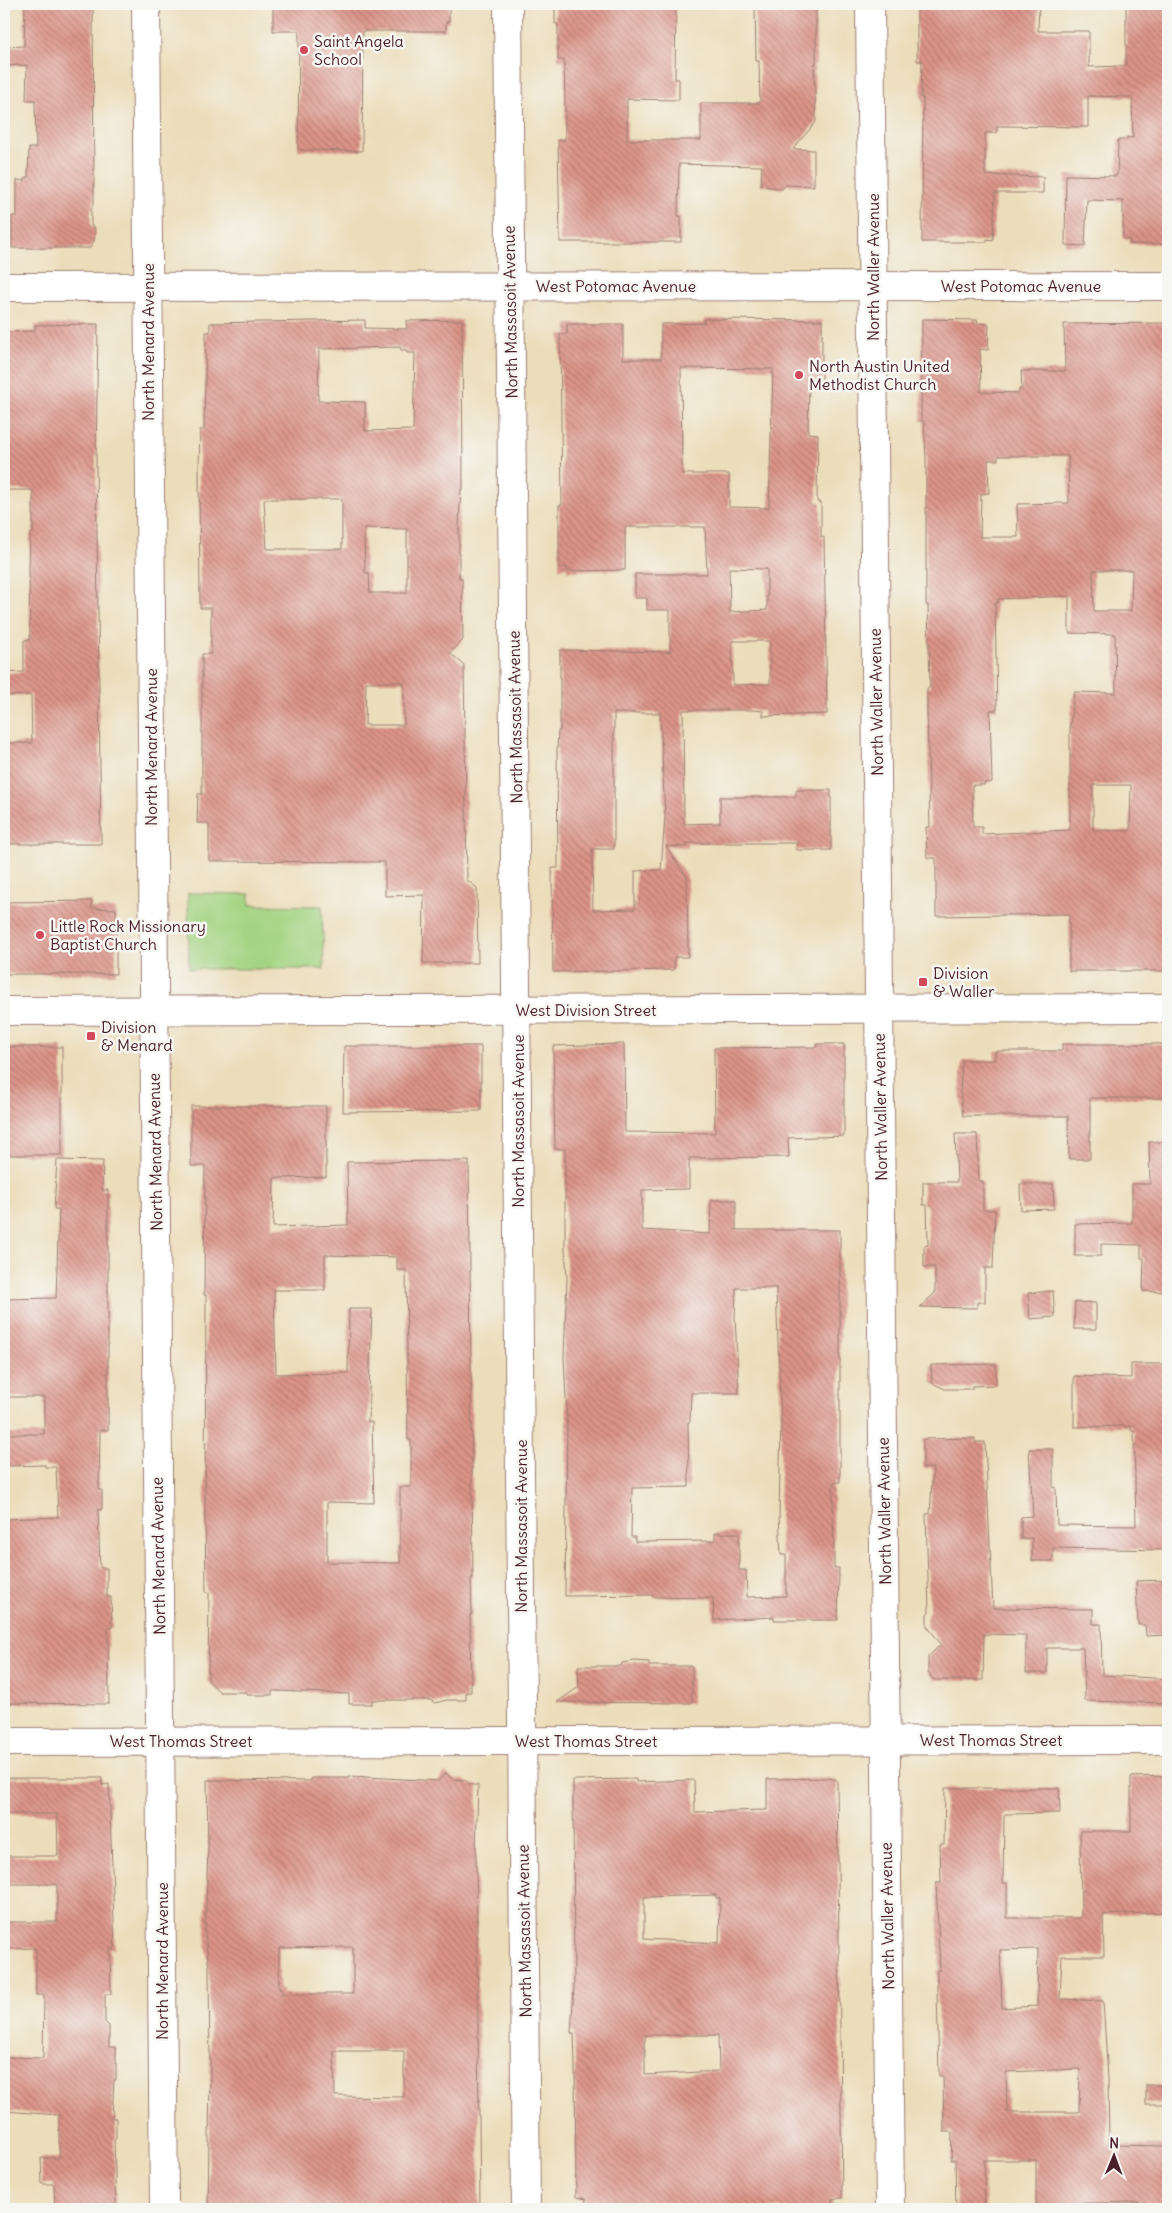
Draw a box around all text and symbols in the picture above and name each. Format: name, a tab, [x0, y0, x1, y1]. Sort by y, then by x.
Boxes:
place label: Saint Angela School	[314, 31, 404, 69]
marker: Saint Angela School	[298, 44, 310, 56]
street label: North Waller Avenue	[863, 193, 883, 341]
street label: North Massasoit Avenue	[498, 225, 522, 399]
street label: North Menard Avenue	[138, 263, 158, 421]
street label: West Potomac Avenue	[536, 276, 696, 296]
street label: West Potomac Avenue	[941, 276, 1101, 296]
place label: North Austin United Methodist Church	[809, 356, 950, 394]
marker: North Austin United Methodist Church	[793, 369, 805, 381]
street label: North Waller Avenue	[865, 628, 887, 776]
street label: North Massasoit Avenue	[503, 630, 527, 804]
street label: North Menard Avenue	[141, 668, 161, 826]
place label: Little Rock Missionary Baptist Church	[50, 916, 206, 954]
marker: Little Rock Missionary Baptist Church	[34, 929, 46, 941]
place label: Division & Waller	[933, 963, 995, 1001]
marker: Division & Waller	[917, 976, 929, 988]
street label: West Division Street	[516, 1000, 657, 1020]
place label: Division & Menard	[101, 1017, 173, 1055]
marker: Division & Menard	[85, 1030, 97, 1042]
street label: North Waller Avenue	[869, 1033, 891, 1181]
street label: North Massasoit Avenue	[508, 1034, 528, 1208]
street label: North Menard Avenue	[144, 1073, 166, 1231]
street label: North Waller Avenue	[873, 1437, 895, 1585]
street label: North Massasoit Avenue	[511, 1439, 531, 1613]
street label: North Menard Avenue	[147, 1477, 169, 1635]
street label: West Thomas Street	[920, 1730, 1063, 1750]
street label: West Thomas Street	[110, 1731, 253, 1751]
street label: West Thomas Street	[515, 1731, 658, 1751]
street label: North Waller Avenue	[876, 1842, 898, 1990]
street label: North Massasoit Avenue	[512, 1844, 536, 2018]
street label: North Menard Avenue	[152, 1882, 172, 2040]
north arrow	[1090, 2130, 1140, 2180]
text: N	[1109, 2134, 1119, 2152]

